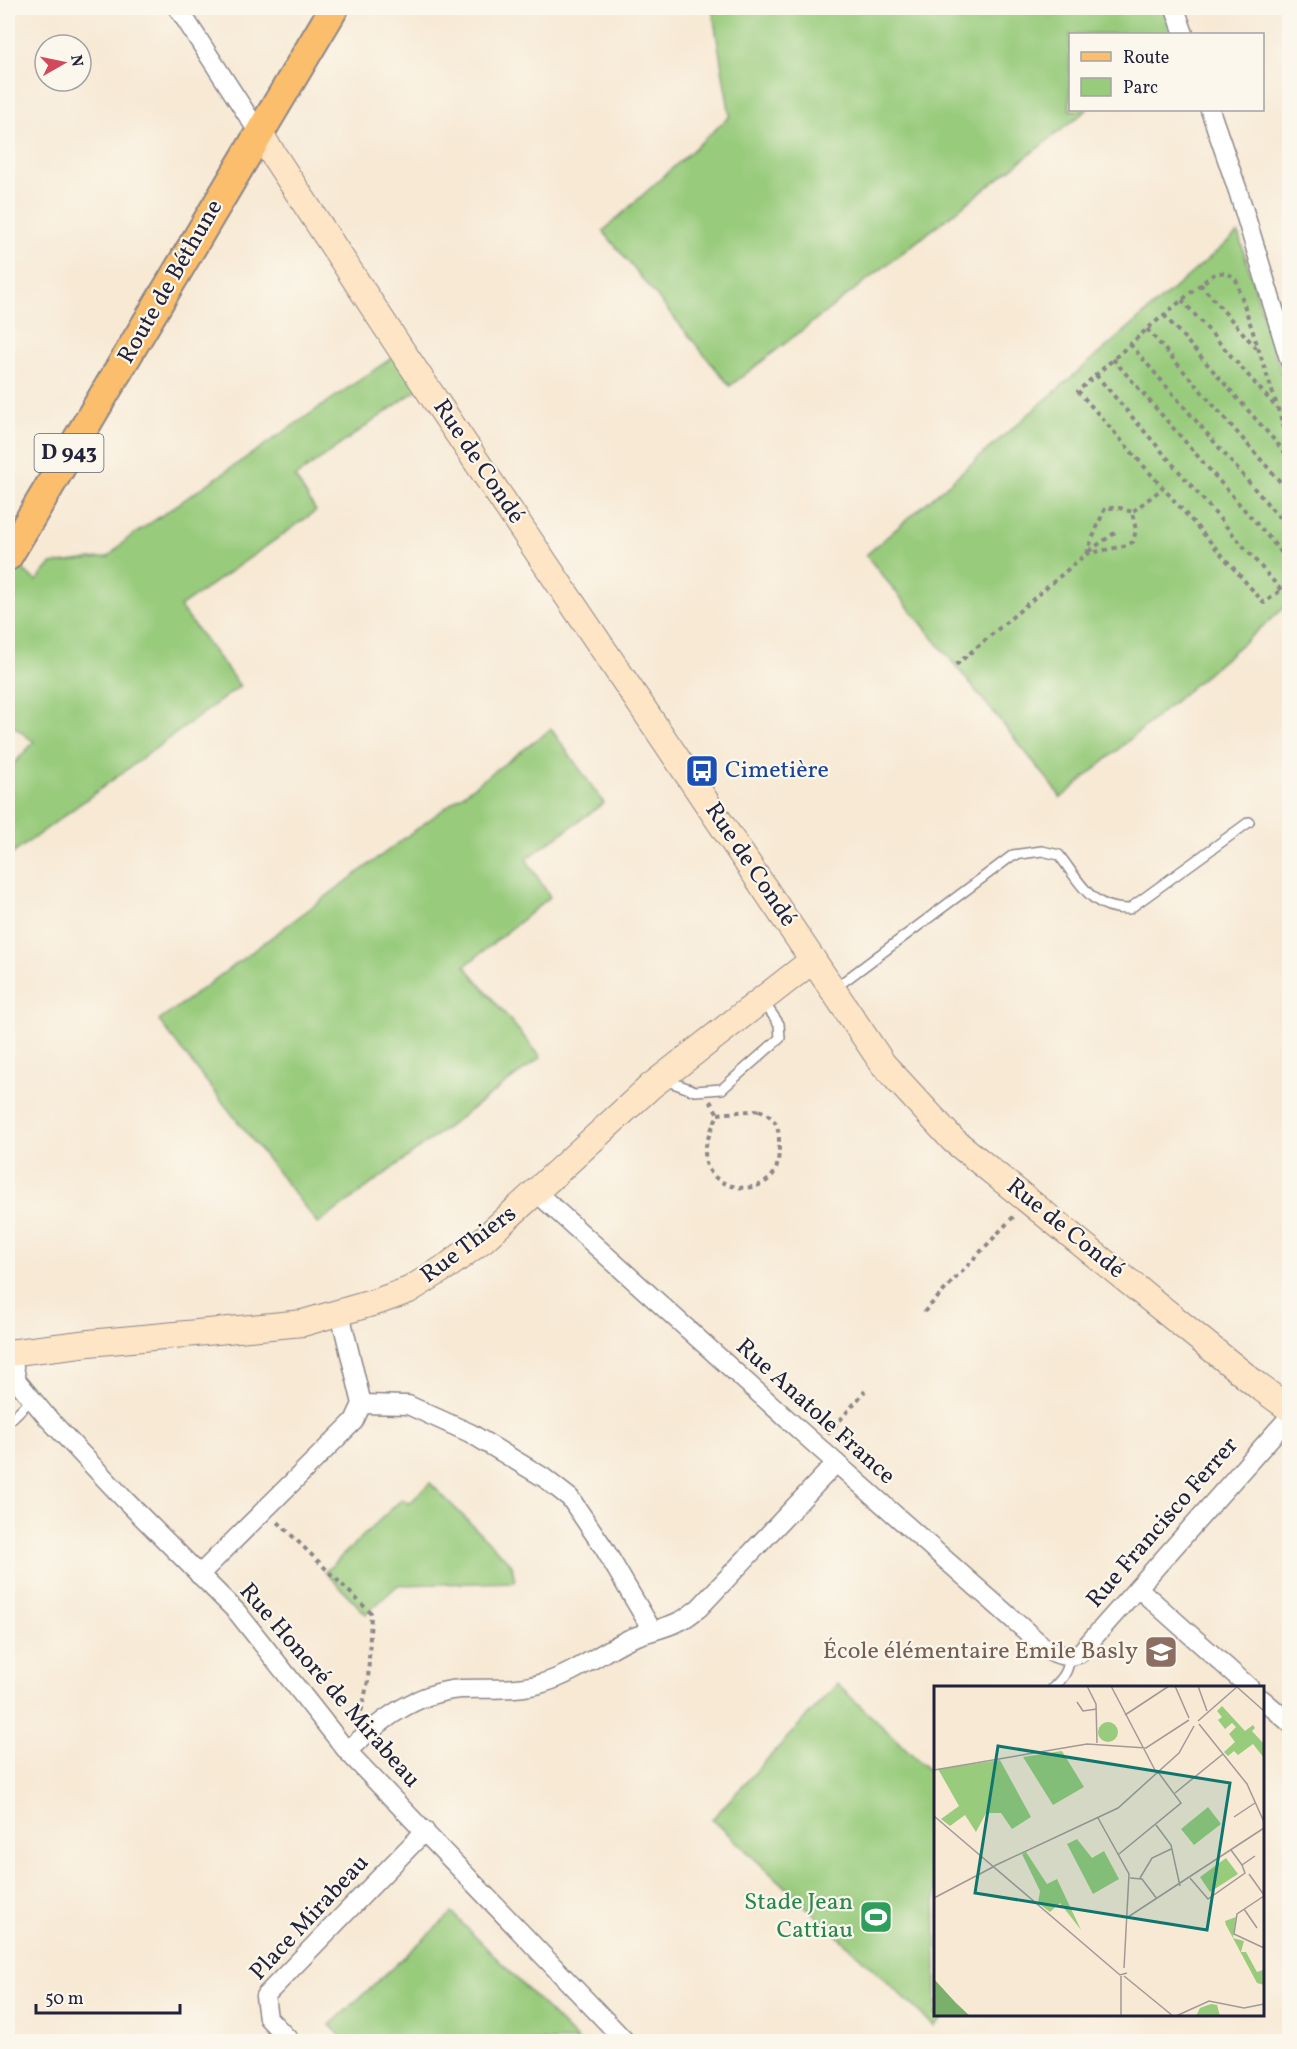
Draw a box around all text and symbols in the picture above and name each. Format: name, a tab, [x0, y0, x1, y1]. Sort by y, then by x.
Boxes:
north arrow	[33, 33, 93, 93]
legend	[1069, 33, 1264, 111]
text: Route	[1123, 46, 1169, 71]
text: N	[64, 54, 88, 69]
text: Parc	[1123, 76, 1158, 101]
street label: Route de Béthune	[110, 194, 232, 370]
street label: Rue de Condé	[424, 393, 532, 531]
road number: D 943	[34, 434, 104, 472]
bus stop icon: Cimetière	[684, 753, 720, 789]
place label: Cimetière	[725, 754, 829, 788]
street label: Rue de Condé	[696, 796, 804, 934]
street label: Rue de Condé	[999, 1171, 1131, 1287]
street label: Rue Thiers	[414, 1198, 524, 1292]
street label: Rue Anatole France	[728, 1331, 902, 1493]
street label: Rue Francisco Ferrer	[1079, 1430, 1247, 1616]
street label: Rue Honoré de Mirabeau	[230, 1576, 428, 1796]
school or university icon: École élémentaire Emile Basly	[1143, 1634, 1179, 1670]
place label: École élémentaire Emile Basly	[823, 1635, 1138, 1669]
inset map	[934, 1686, 1264, 2016]
street label: Place Mirabeau	[242, 1847, 378, 1989]
place label: Stade Jean Cattiau	[744, 1886, 853, 1948]
sports icon: Stade Jean Cattiau	[858, 1899, 894, 1935]
scale bar	[36, 1977, 180, 2015]
text: 50 m	[45, 1987, 84, 2012]

